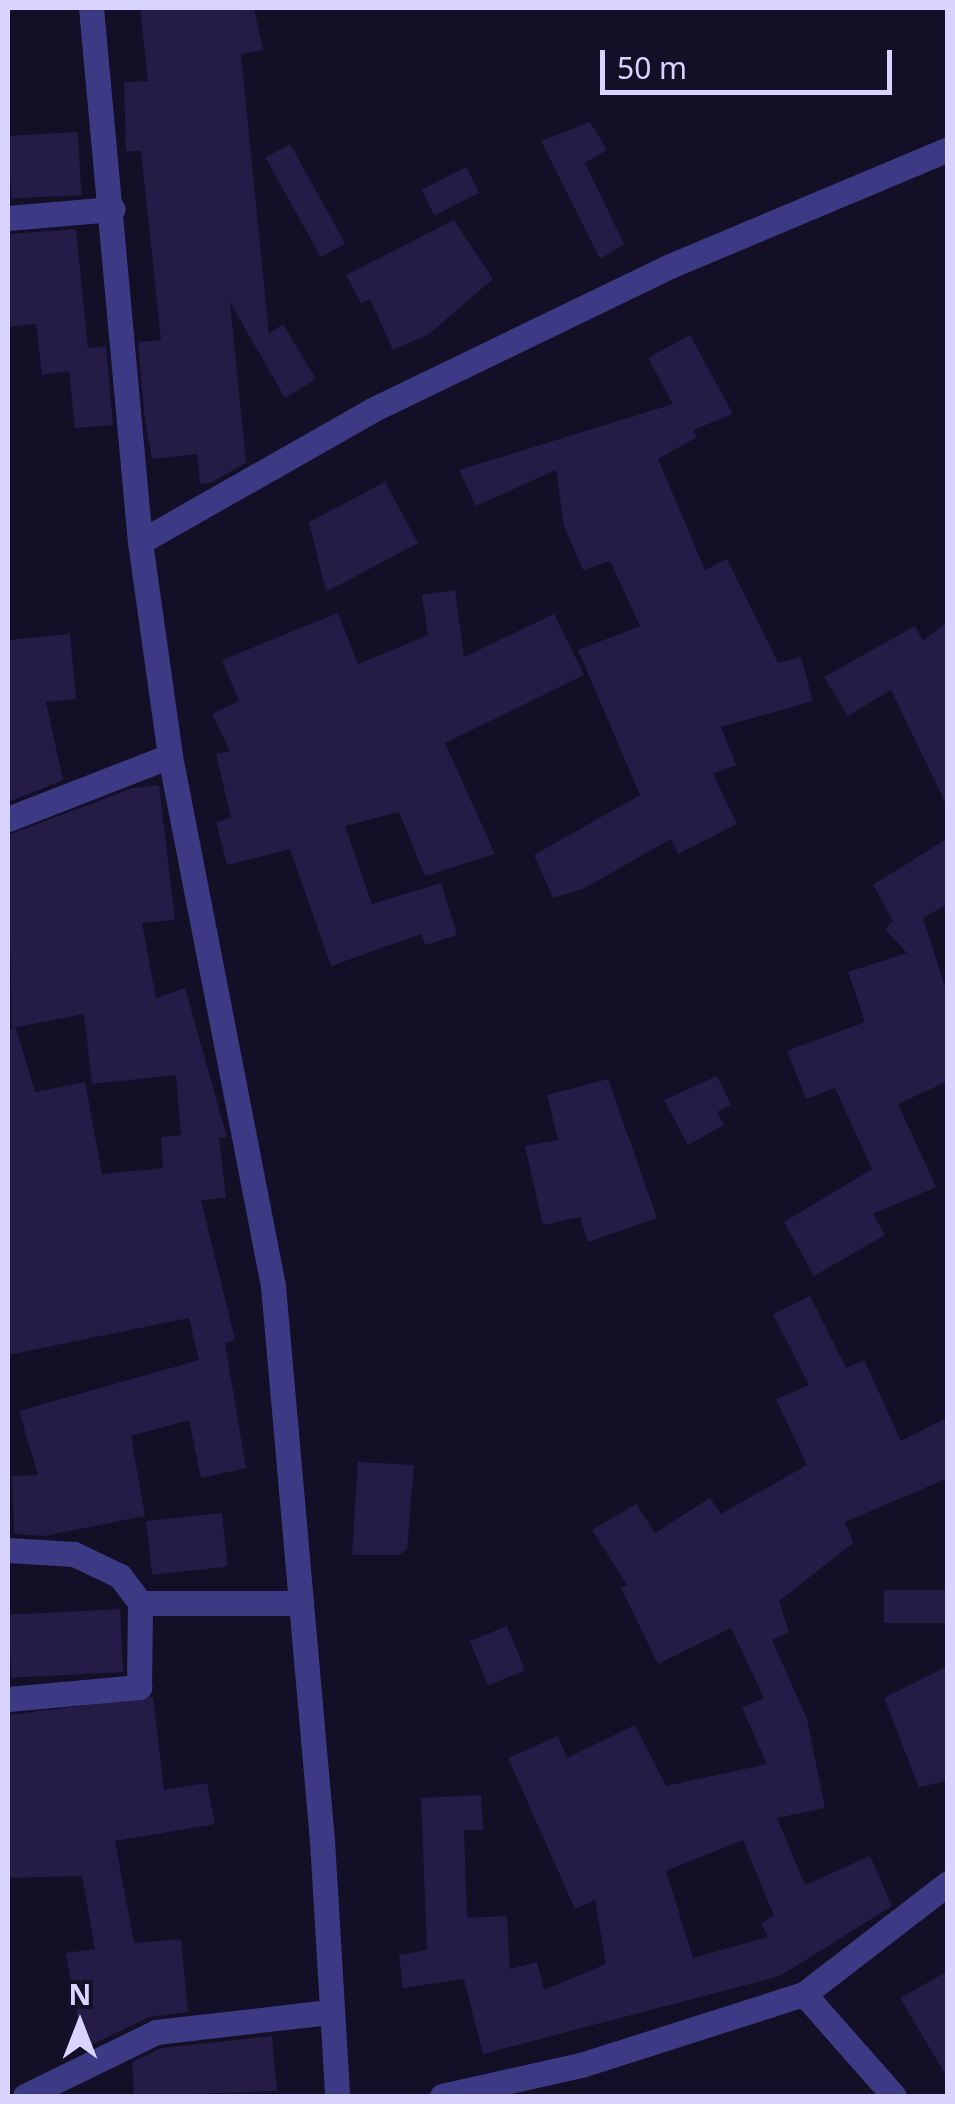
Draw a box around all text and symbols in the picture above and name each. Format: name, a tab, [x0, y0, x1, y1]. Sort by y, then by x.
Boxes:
scale bar	[605, 30, 898, 92]
text: 50 m	[617, 47, 687, 88]
north arrow	[30, 1974, 130, 2074]
text: N	[69, 1975, 91, 2013]

